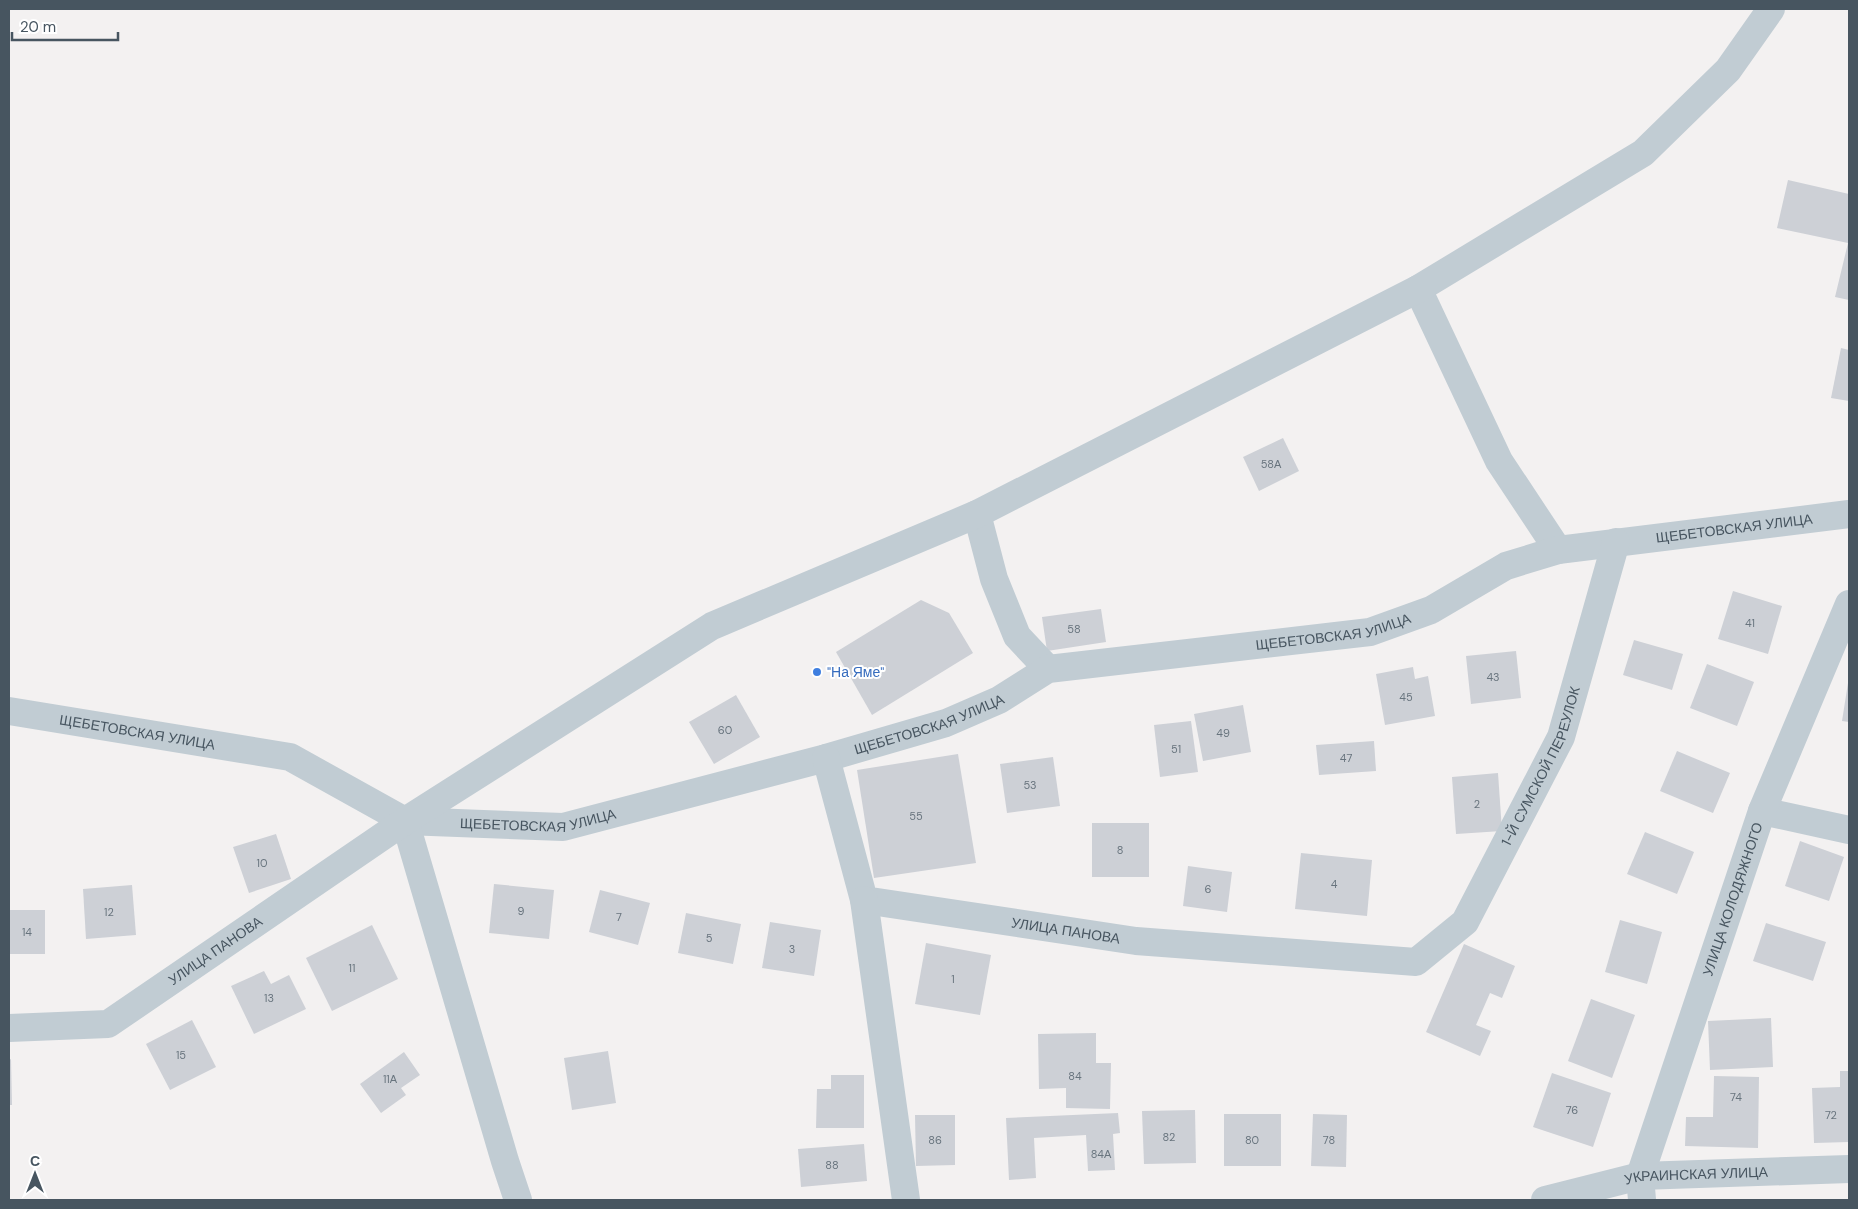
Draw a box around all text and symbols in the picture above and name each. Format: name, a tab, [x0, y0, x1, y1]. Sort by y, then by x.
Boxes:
scale bar	[12, 10, 119, 42]
text: 20 m	[20, 17, 56, 37]
house number: 58А	[1261, 457, 1282, 471]
street label: ЩЕБЕТОВСКАЯ УЛИЦА	[1655, 510, 1814, 547]
street label: ЩЕБЕТОВСКАЯ УЛИЦА	[1255, 609, 1414, 654]
house number: 41	[1745, 616, 1755, 630]
house number: 58	[1067, 622, 1081, 636]
place label: "На Яме"	[827, 663, 884, 681]
marker: "На Яме"	[811, 666, 823, 678]
house number: 43	[1486, 670, 1500, 684]
street label: 1-Й СУМСКОЙ ПЕРЕУЛОК	[1497, 683, 1584, 849]
street label: ЩЕБЕТОВСКАЯ УЛИЦА	[852, 690, 1007, 758]
house number: 45	[1399, 690, 1413, 704]
street label: ЩЕБЕТОВСКАЯ УЛИЦА	[58, 710, 217, 754]
house number: 60	[718, 723, 732, 737]
house number: 49	[1216, 726, 1230, 740]
house number: 51	[1171, 742, 1181, 756]
house number: 47	[1340, 751, 1352, 765]
house number: 53	[1023, 778, 1037, 792]
house number: 2	[1474, 797, 1480, 811]
street label: ЩЕБЕТОВСКАЯ УЛИЦА	[459, 804, 618, 836]
house number: 55	[909, 809, 923, 823]
street label: УЛИЦА КОЛОДЯЖНОГО	[1699, 820, 1767, 978]
house number: 8	[1117, 843, 1123, 857]
house number: 10	[257, 856, 267, 870]
house number: 4	[1331, 877, 1338, 891]
house number: 6	[1205, 882, 1212, 896]
house number: 9	[518, 904, 525, 918]
house number: 12	[104, 905, 114, 919]
house number: 7	[616, 910, 622, 924]
street label: УЛИЦА ПАНОВА	[165, 912, 266, 989]
street label: УЛИЦА ПАНОВА	[1010, 913, 1122, 948]
house number: 14	[22, 925, 32, 939]
house number: 5	[706, 931, 713, 945]
house number: 3	[789, 942, 795, 956]
house number: 11	[349, 961, 355, 975]
house number: 1	[951, 972, 955, 986]
house number: 13	[264, 991, 274, 1005]
house number: 15	[176, 1048, 186, 1062]
house number: 84	[1068, 1069, 1082, 1083]
house number: 11А	[383, 1072, 398, 1086]
house number: 74	[1730, 1090, 1742, 1104]
house number: 76	[1566, 1103, 1578, 1117]
house number: 72	[1825, 1108, 1837, 1122]
house number: 82	[1163, 1130, 1175, 1144]
house number: 86	[928, 1133, 942, 1147]
house number: 80	[1245, 1133, 1259, 1147]
house number: 78	[1323, 1133, 1335, 1147]
house number: 84А	[1091, 1147, 1112, 1161]
north arrow	[10, 1149, 60, 1199]
text: С	[30, 1152, 40, 1170]
house number: 88	[825, 1158, 839, 1172]
street label: УКРАИНСКАЯ УЛИЦА	[1622, 1163, 1769, 1189]

